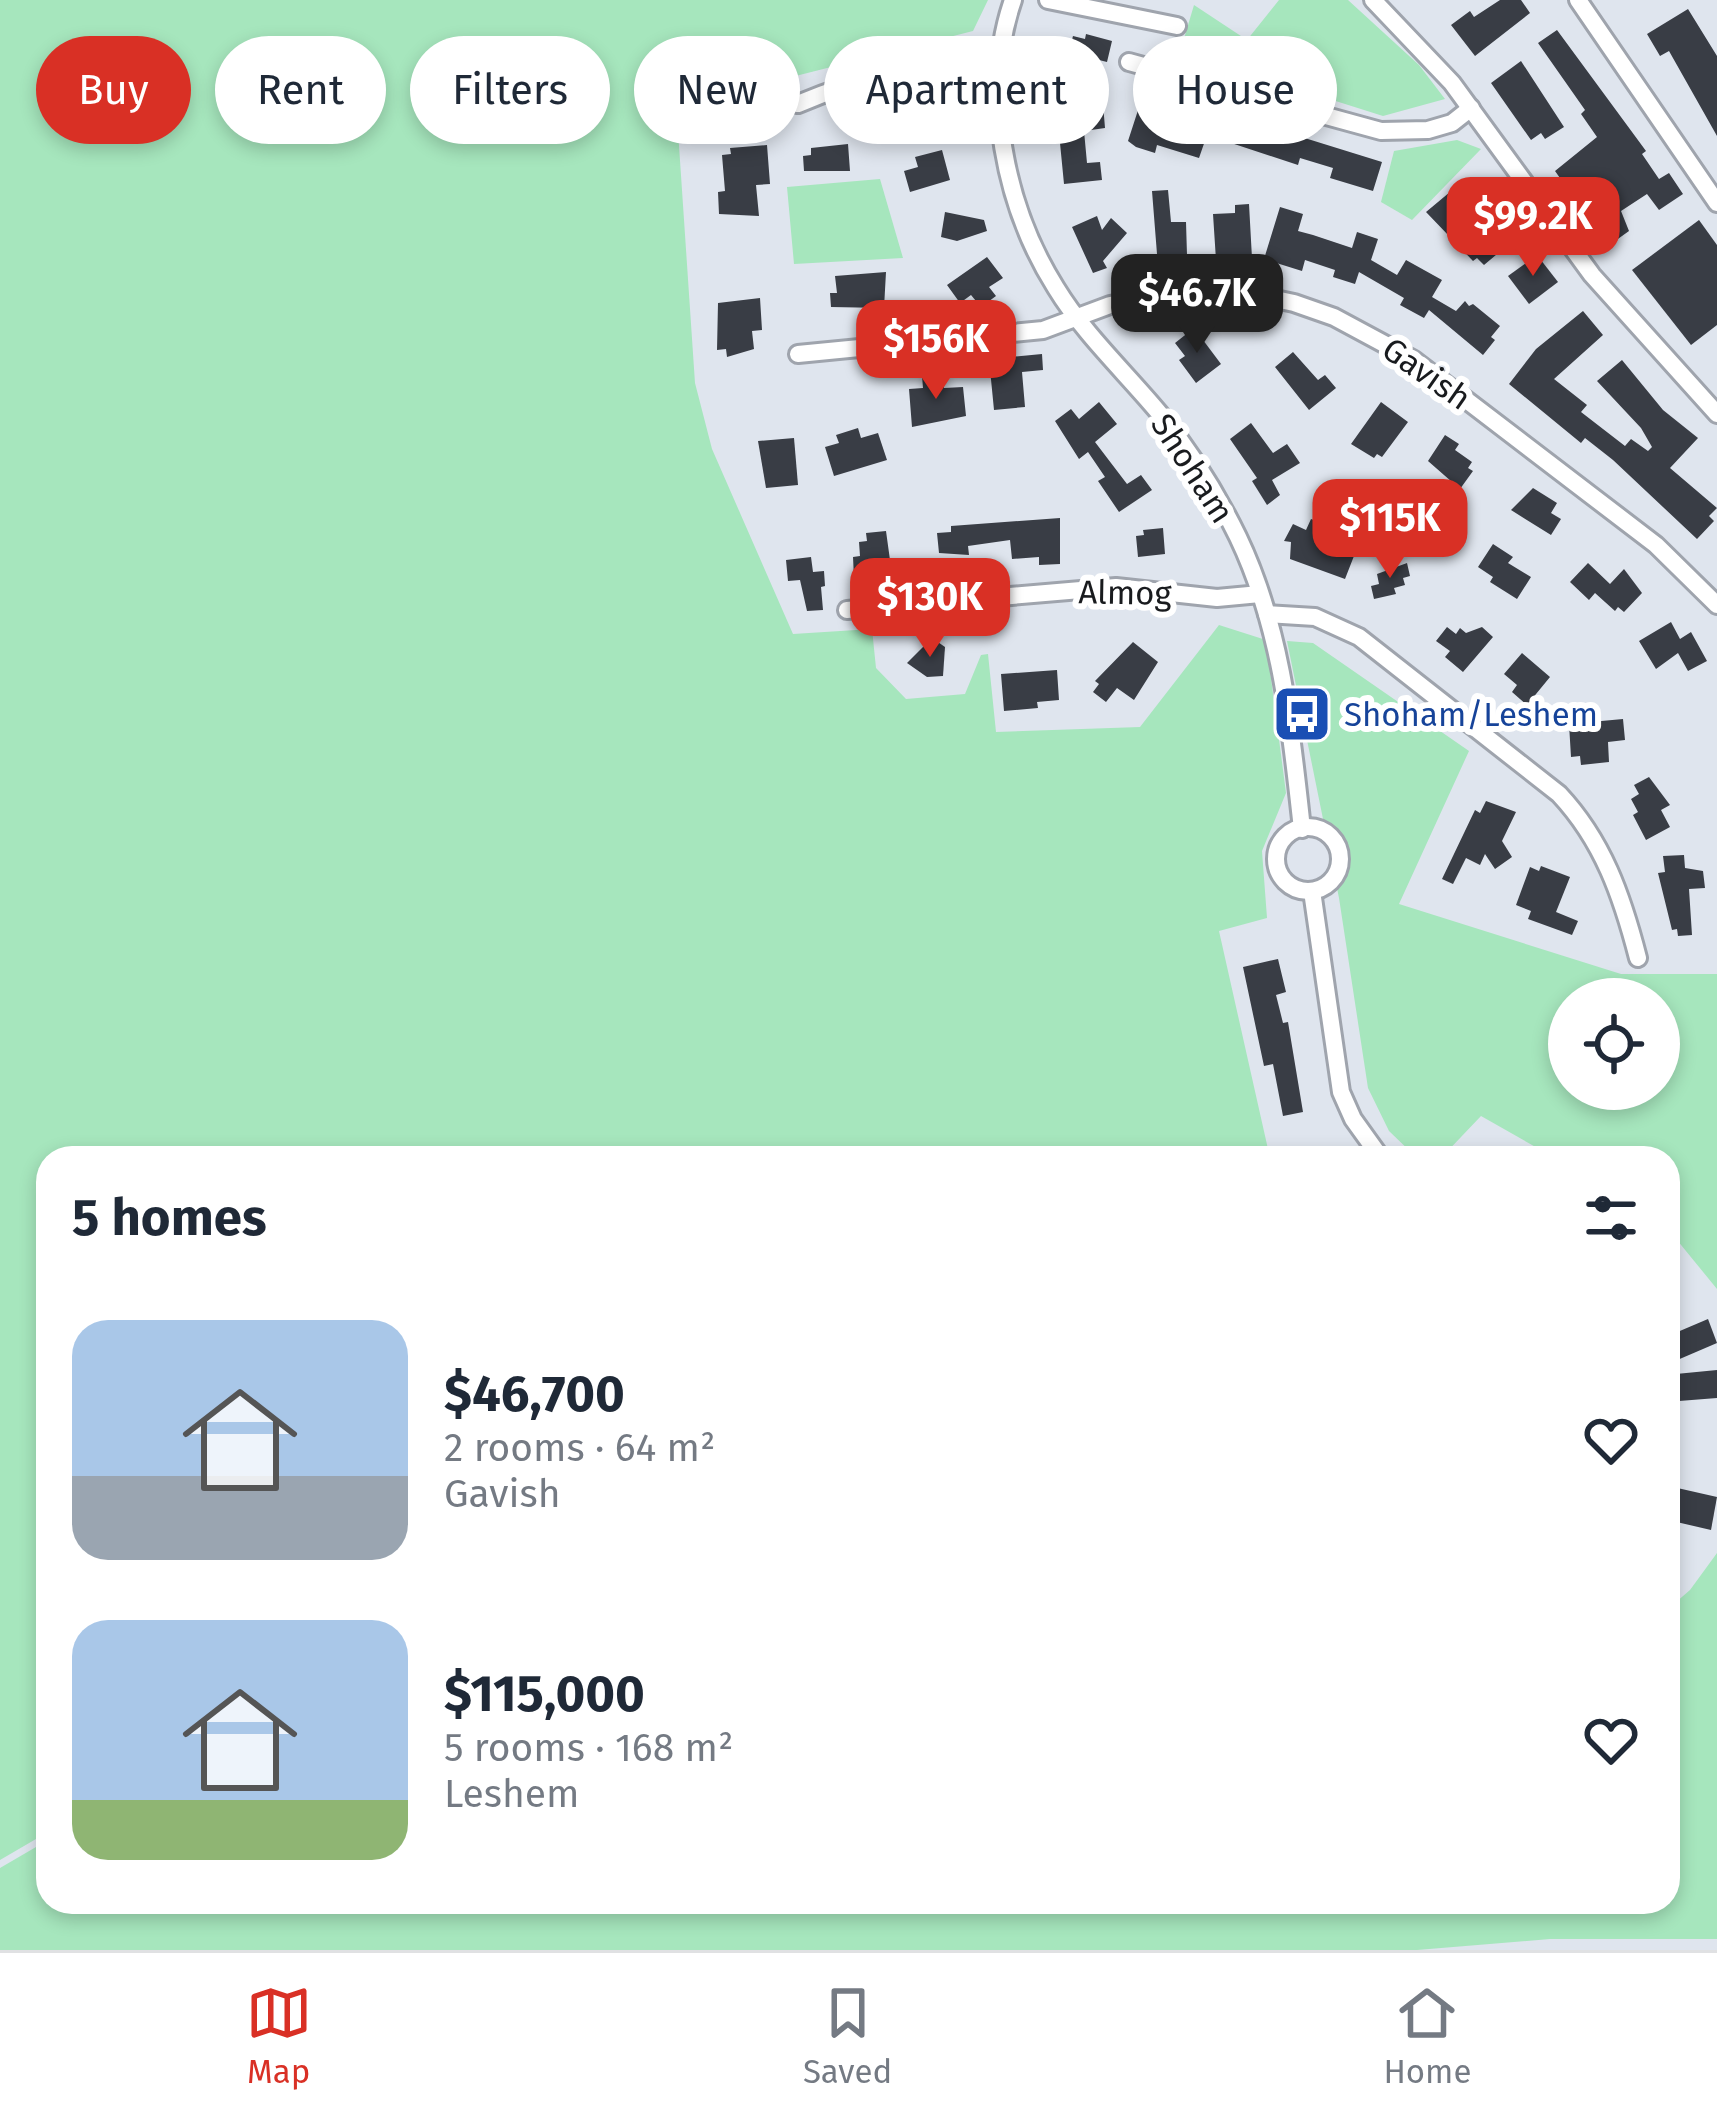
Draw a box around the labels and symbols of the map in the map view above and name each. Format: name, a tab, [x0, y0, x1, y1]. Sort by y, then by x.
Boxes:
pin: $99.2K	[1435, 177, 1631, 279]
pin: $46.7K	[1099, 254, 1295, 356]
pin: $156K	[852, 300, 1020, 402]
street label: Gavish	[1375, 329, 1478, 418]
street label: Shoham	[1142, 406, 1242, 531]
pin: $115K	[1306, 479, 1474, 581]
pin: $130K	[846, 558, 1014, 660]
street label: Almog	[1078, 572, 1173, 614]
bus stop icon: Shoham/Leshem	[1271, 683, 1333, 745]
place label: Shoham/Leshem	[1344, 695, 1598, 735]

